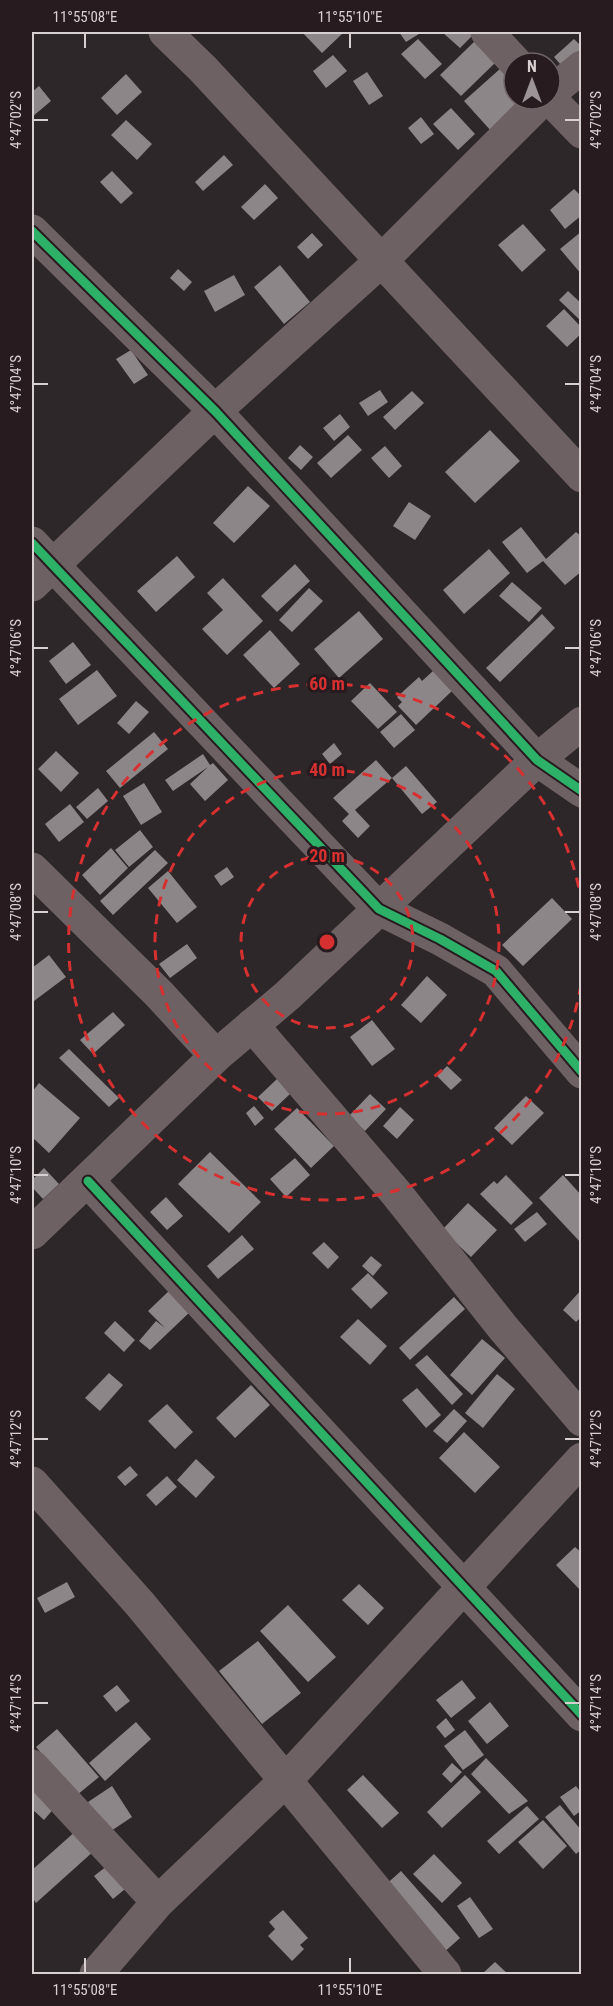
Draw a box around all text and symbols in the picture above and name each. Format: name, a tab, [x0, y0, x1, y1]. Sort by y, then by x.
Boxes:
text: 11°55'08"E	[53, 8, 117, 26]
text: 11°55'10"E	[318, 8, 382, 26]
north arrow	[502, 51, 562, 111]
text: N	[527, 57, 537, 76]
text: 4°47'02"S	[7, 91, 25, 149]
text: 4°47'02"S	[587, 91, 605, 149]
text: 4°47'04"S	[7, 355, 25, 413]
text: 4°47'04"S	[587, 355, 605, 413]
text: 4°47'06"S	[7, 619, 25, 677]
text: 4°47'06"S	[587, 619, 605, 677]
text: 60 m	[309, 673, 345, 694]
text: 40 m	[309, 759, 345, 780]
text: 20 m	[309, 845, 345, 866]
text: 4°47'08"S	[7, 883, 25, 941]
text: 4°47'08"S	[587, 883, 605, 941]
centre of rings	[317, 932, 337, 952]
text: 4°47'10"S	[7, 1146, 25, 1204]
text: 4°47'10"S	[587, 1146, 605, 1204]
text: 4°47'12"S	[7, 1410, 25, 1468]
text: 4°47'12"S	[587, 1410, 605, 1468]
text: 4°47'14"S	[7, 1674, 25, 1732]
text: 4°47'14"S	[587, 1674, 605, 1732]
text: 11°55'08"E	[53, 1981, 117, 1999]
text: 11°55'10"E	[318, 1981, 382, 1999]

